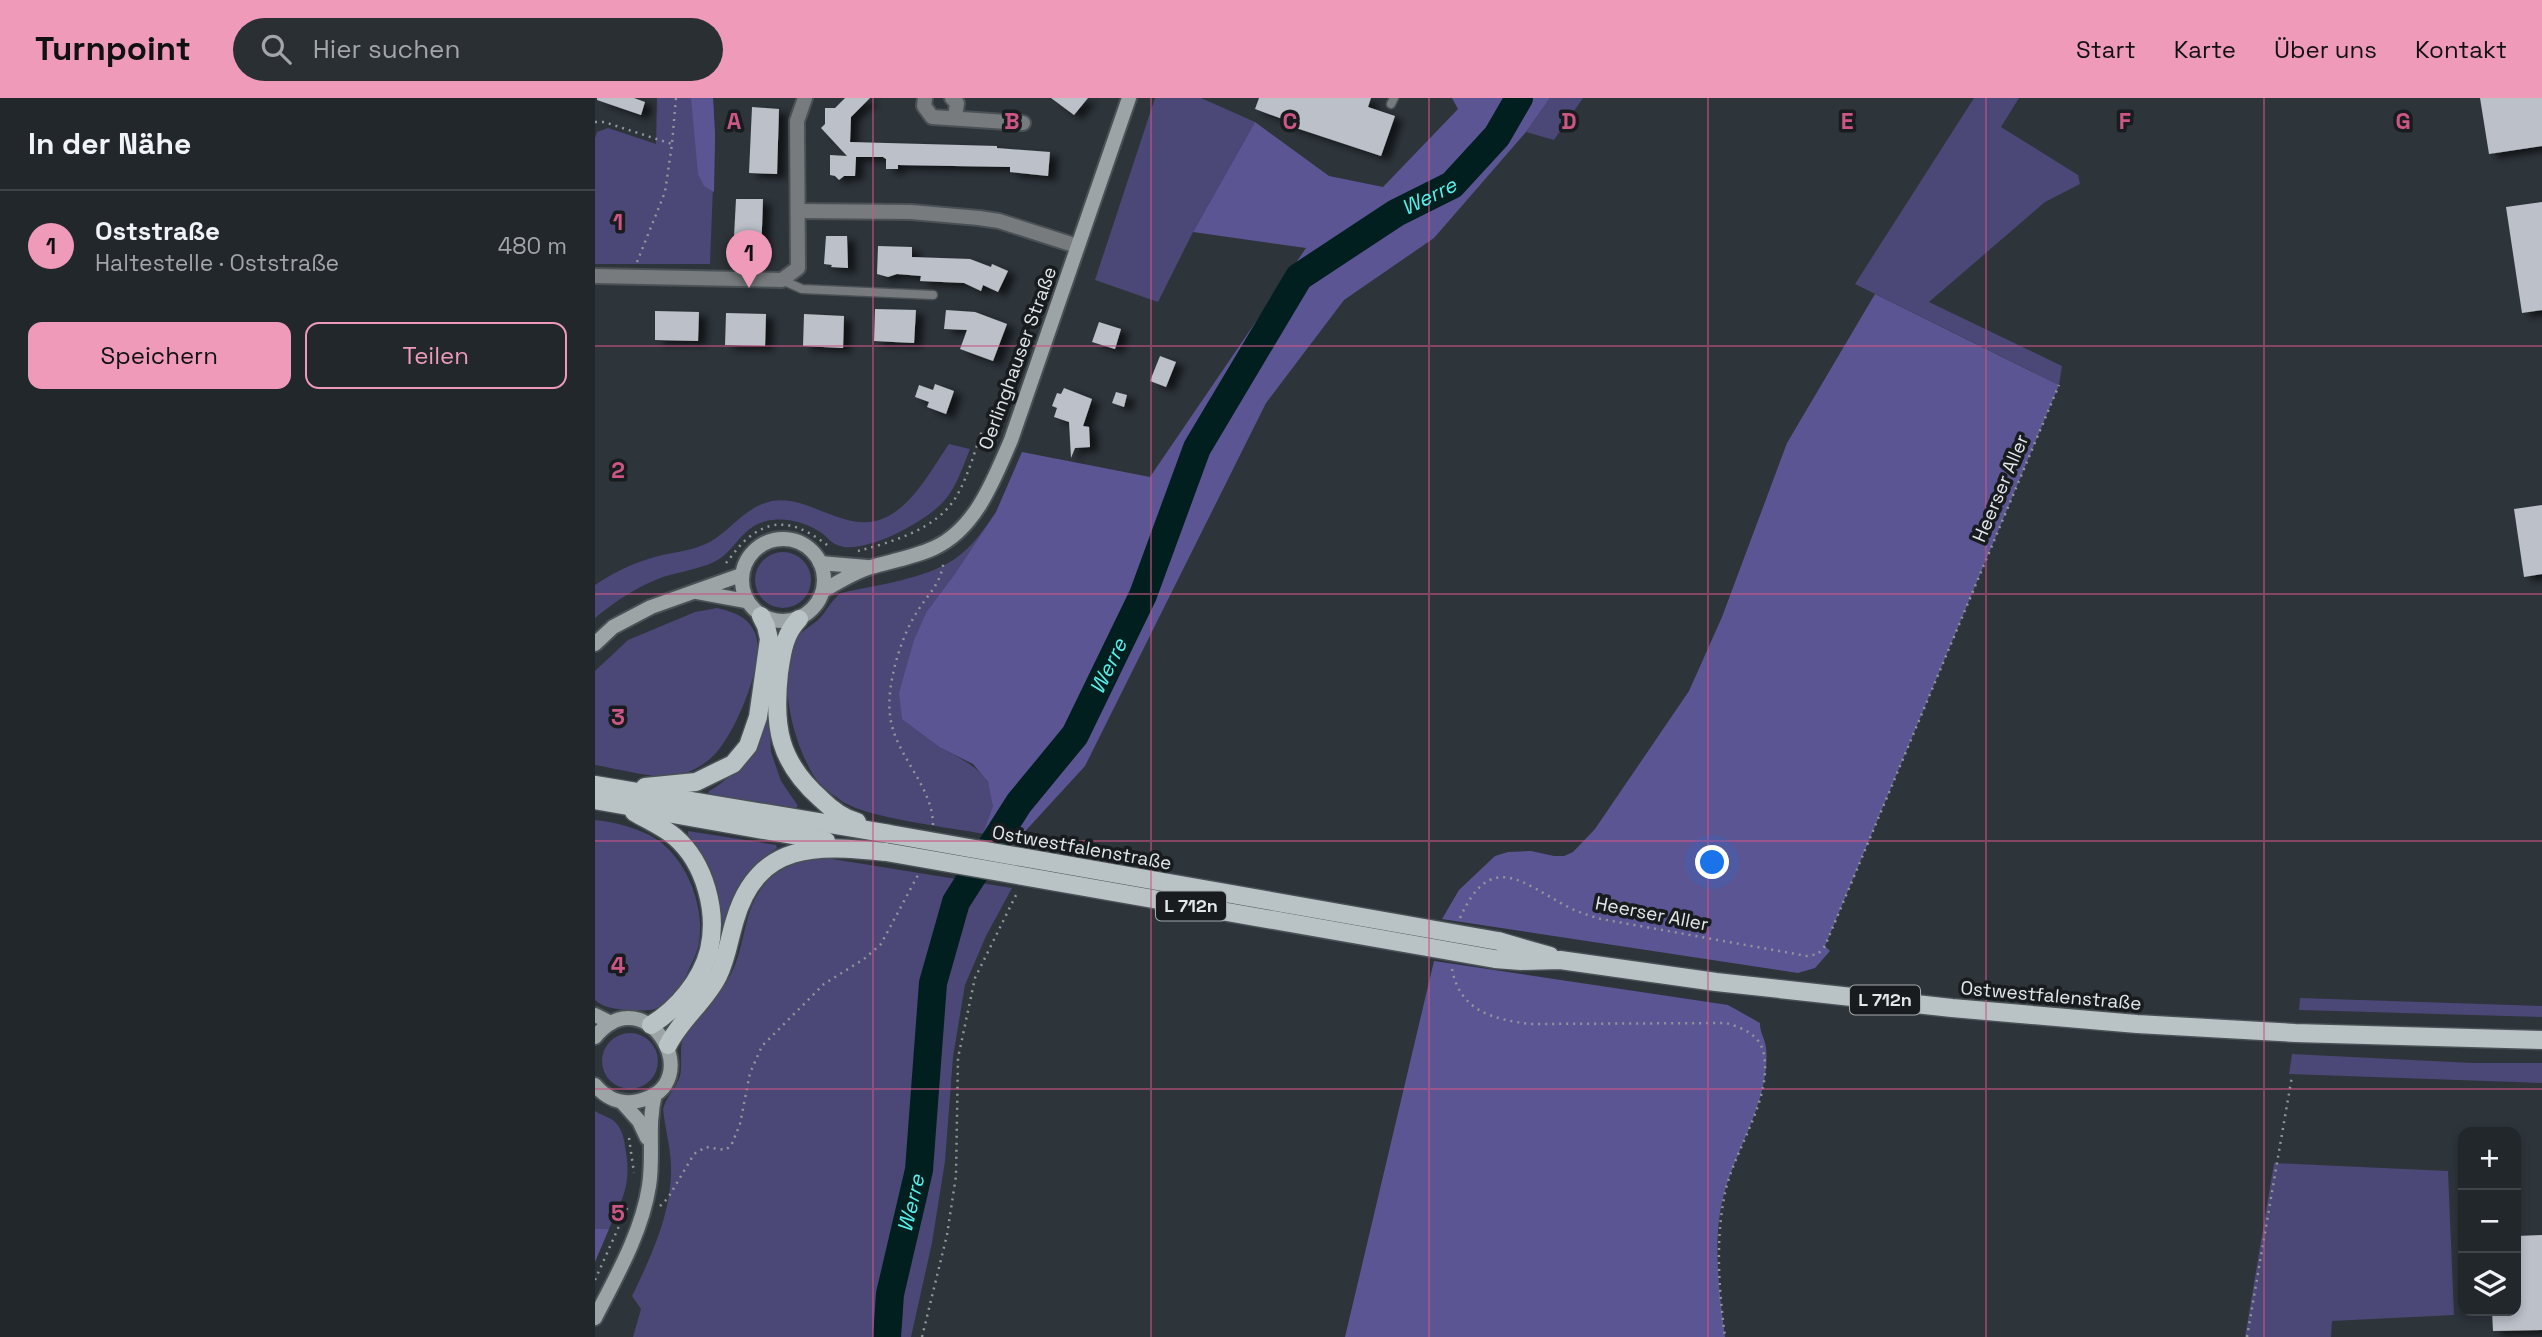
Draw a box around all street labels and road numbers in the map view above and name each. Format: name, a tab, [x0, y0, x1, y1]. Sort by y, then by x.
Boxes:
street label: Oerlinghauser Straße	[973, 263, 1062, 453]
street label: Heerser Aller	[1967, 431, 2034, 546]
street label: Ostwestfalenstraße	[990, 819, 1174, 876]
street label: Heerser Aller	[1593, 890, 1711, 937]
road number: L 712n	[1156, 892, 1226, 920]
street label: Ostwestfalenstraße	[1959, 975, 2143, 1016]
road number: L 712n	[1850, 986, 1920, 1015]

